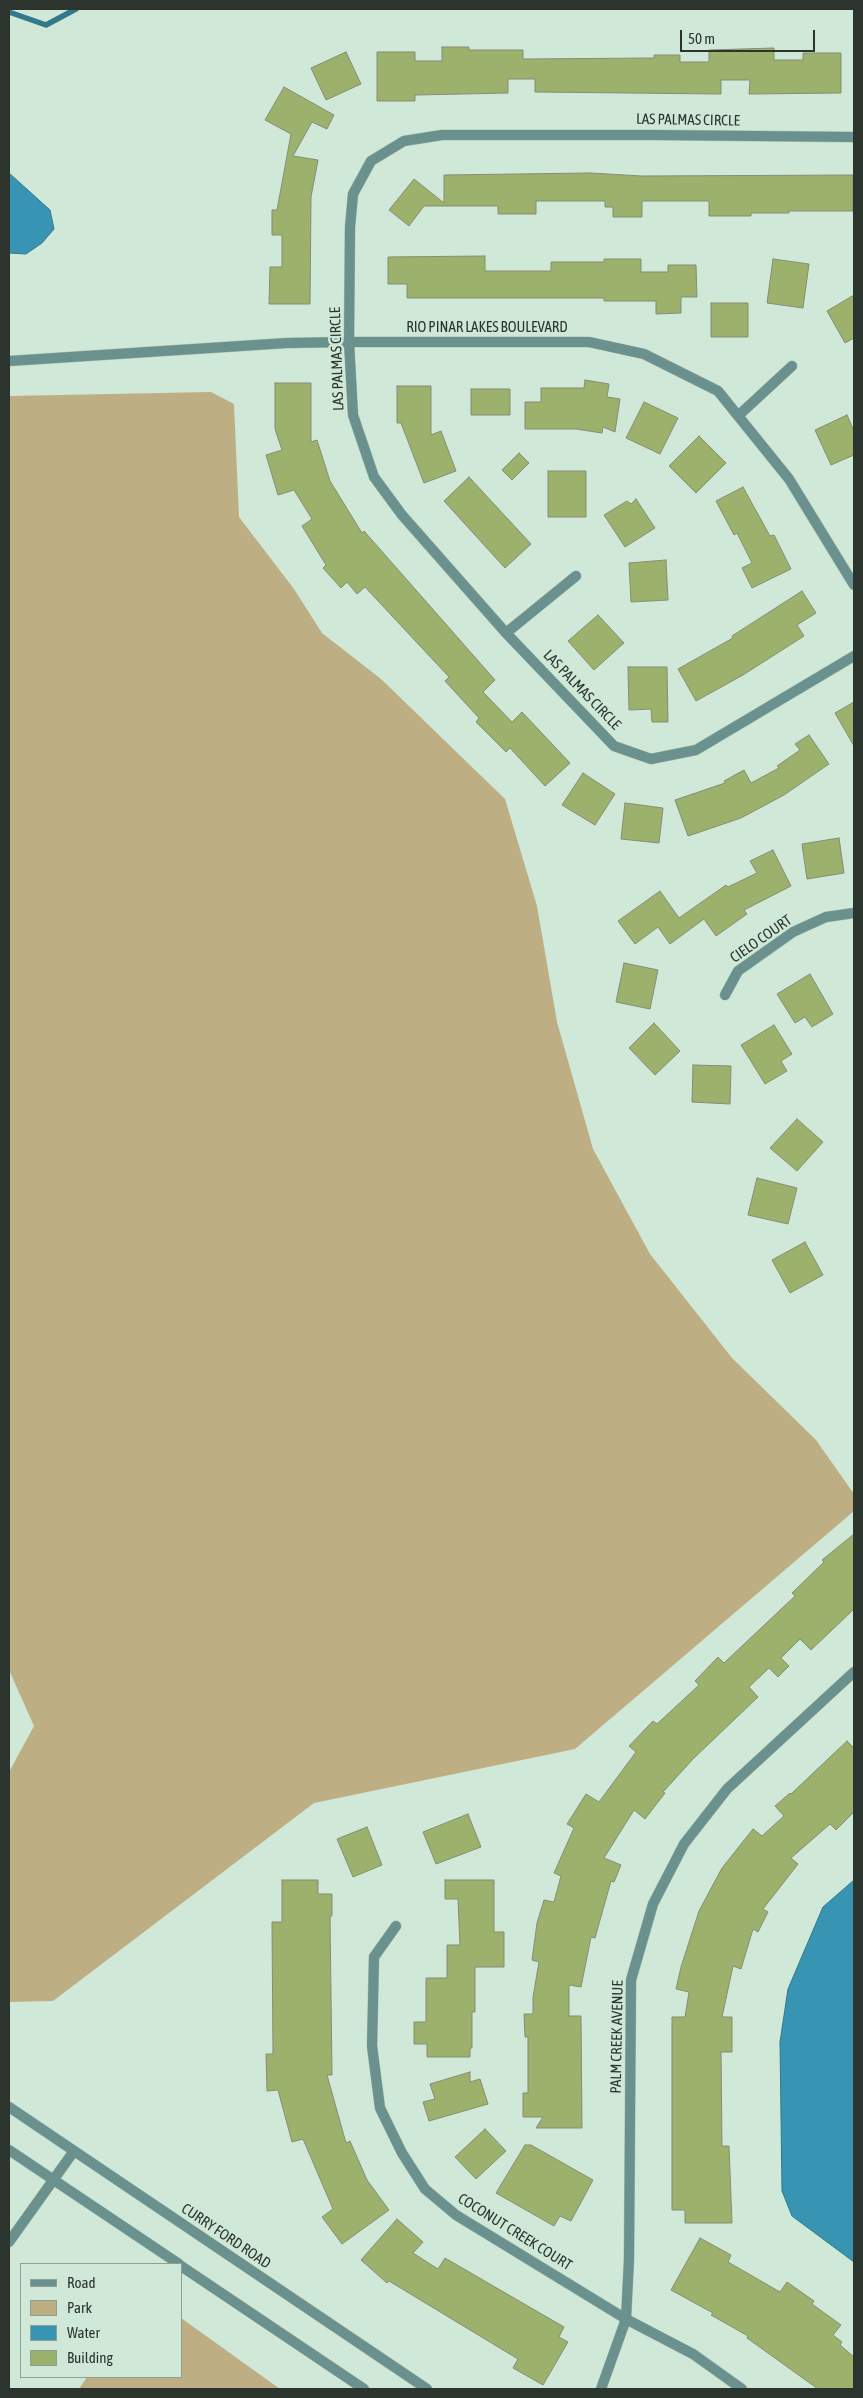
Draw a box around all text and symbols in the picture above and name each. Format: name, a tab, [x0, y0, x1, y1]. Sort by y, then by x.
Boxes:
scale bar	[683, 20, 818, 52]
text: 50 m	[688, 30, 715, 47]
street label: LAS PALMAS CIRCLE	[636, 110, 740, 130]
street label: LAS PALMAS CIRCLE	[326, 307, 348, 411]
street label: RIO PINAR LAKES BOULEVARD	[406, 318, 568, 336]
street label: LAS PALMAS CIRCLE	[539, 646, 625, 734]
street label: CIELO COURT	[727, 911, 795, 967]
street label: PALM CREEK AVENUE	[607, 1980, 627, 2094]
street label: COCONUT CREEK COURT	[455, 2190, 575, 2274]
street label: CURRY FORD ROAD	[178, 2200, 274, 2272]
legend	[20, 2263, 182, 2378]
text: Road	[67, 2274, 96, 2291]
text: Park	[67, 2299, 92, 2316]
text: Water	[67, 2324, 100, 2341]
text: Building	[67, 2349, 113, 2366]

